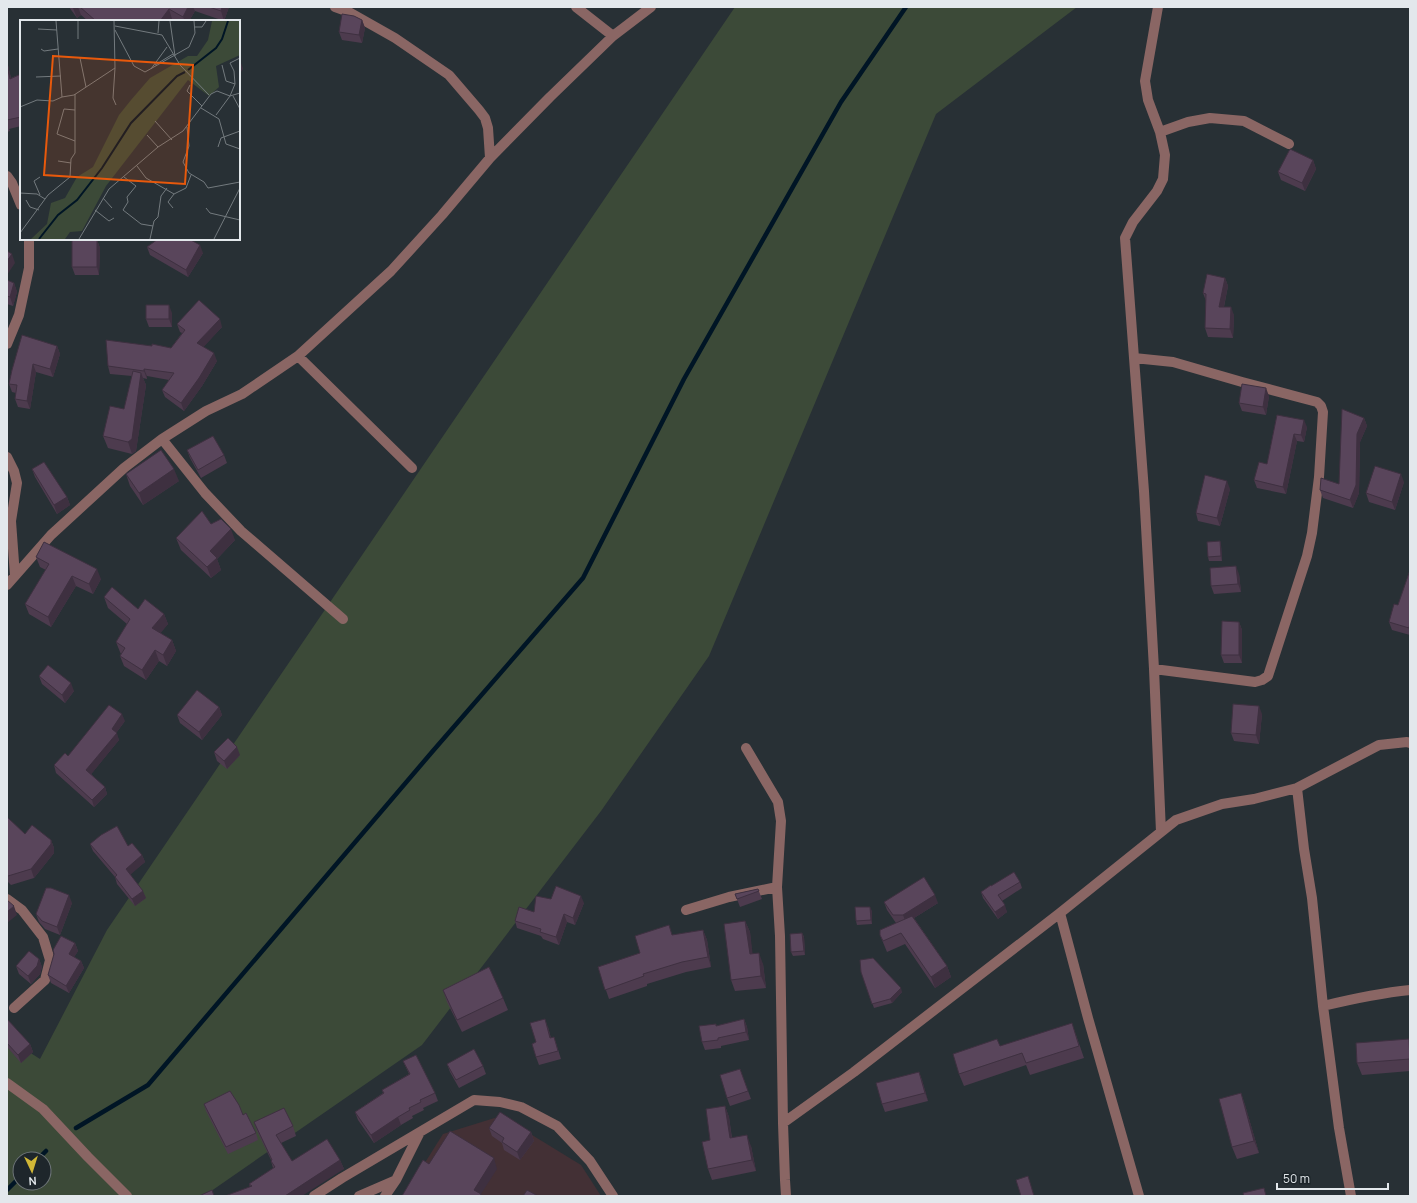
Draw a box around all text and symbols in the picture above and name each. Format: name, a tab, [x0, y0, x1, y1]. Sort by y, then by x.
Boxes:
inset map	[20, 20, 240, 240]
north arrow	[12, 1151, 52, 1191]
scale bar	[1277, 1165, 1388, 1191]
text: 50 m	[1283, 1170, 1310, 1187]
text: N	[28, 1174, 37, 1189]

